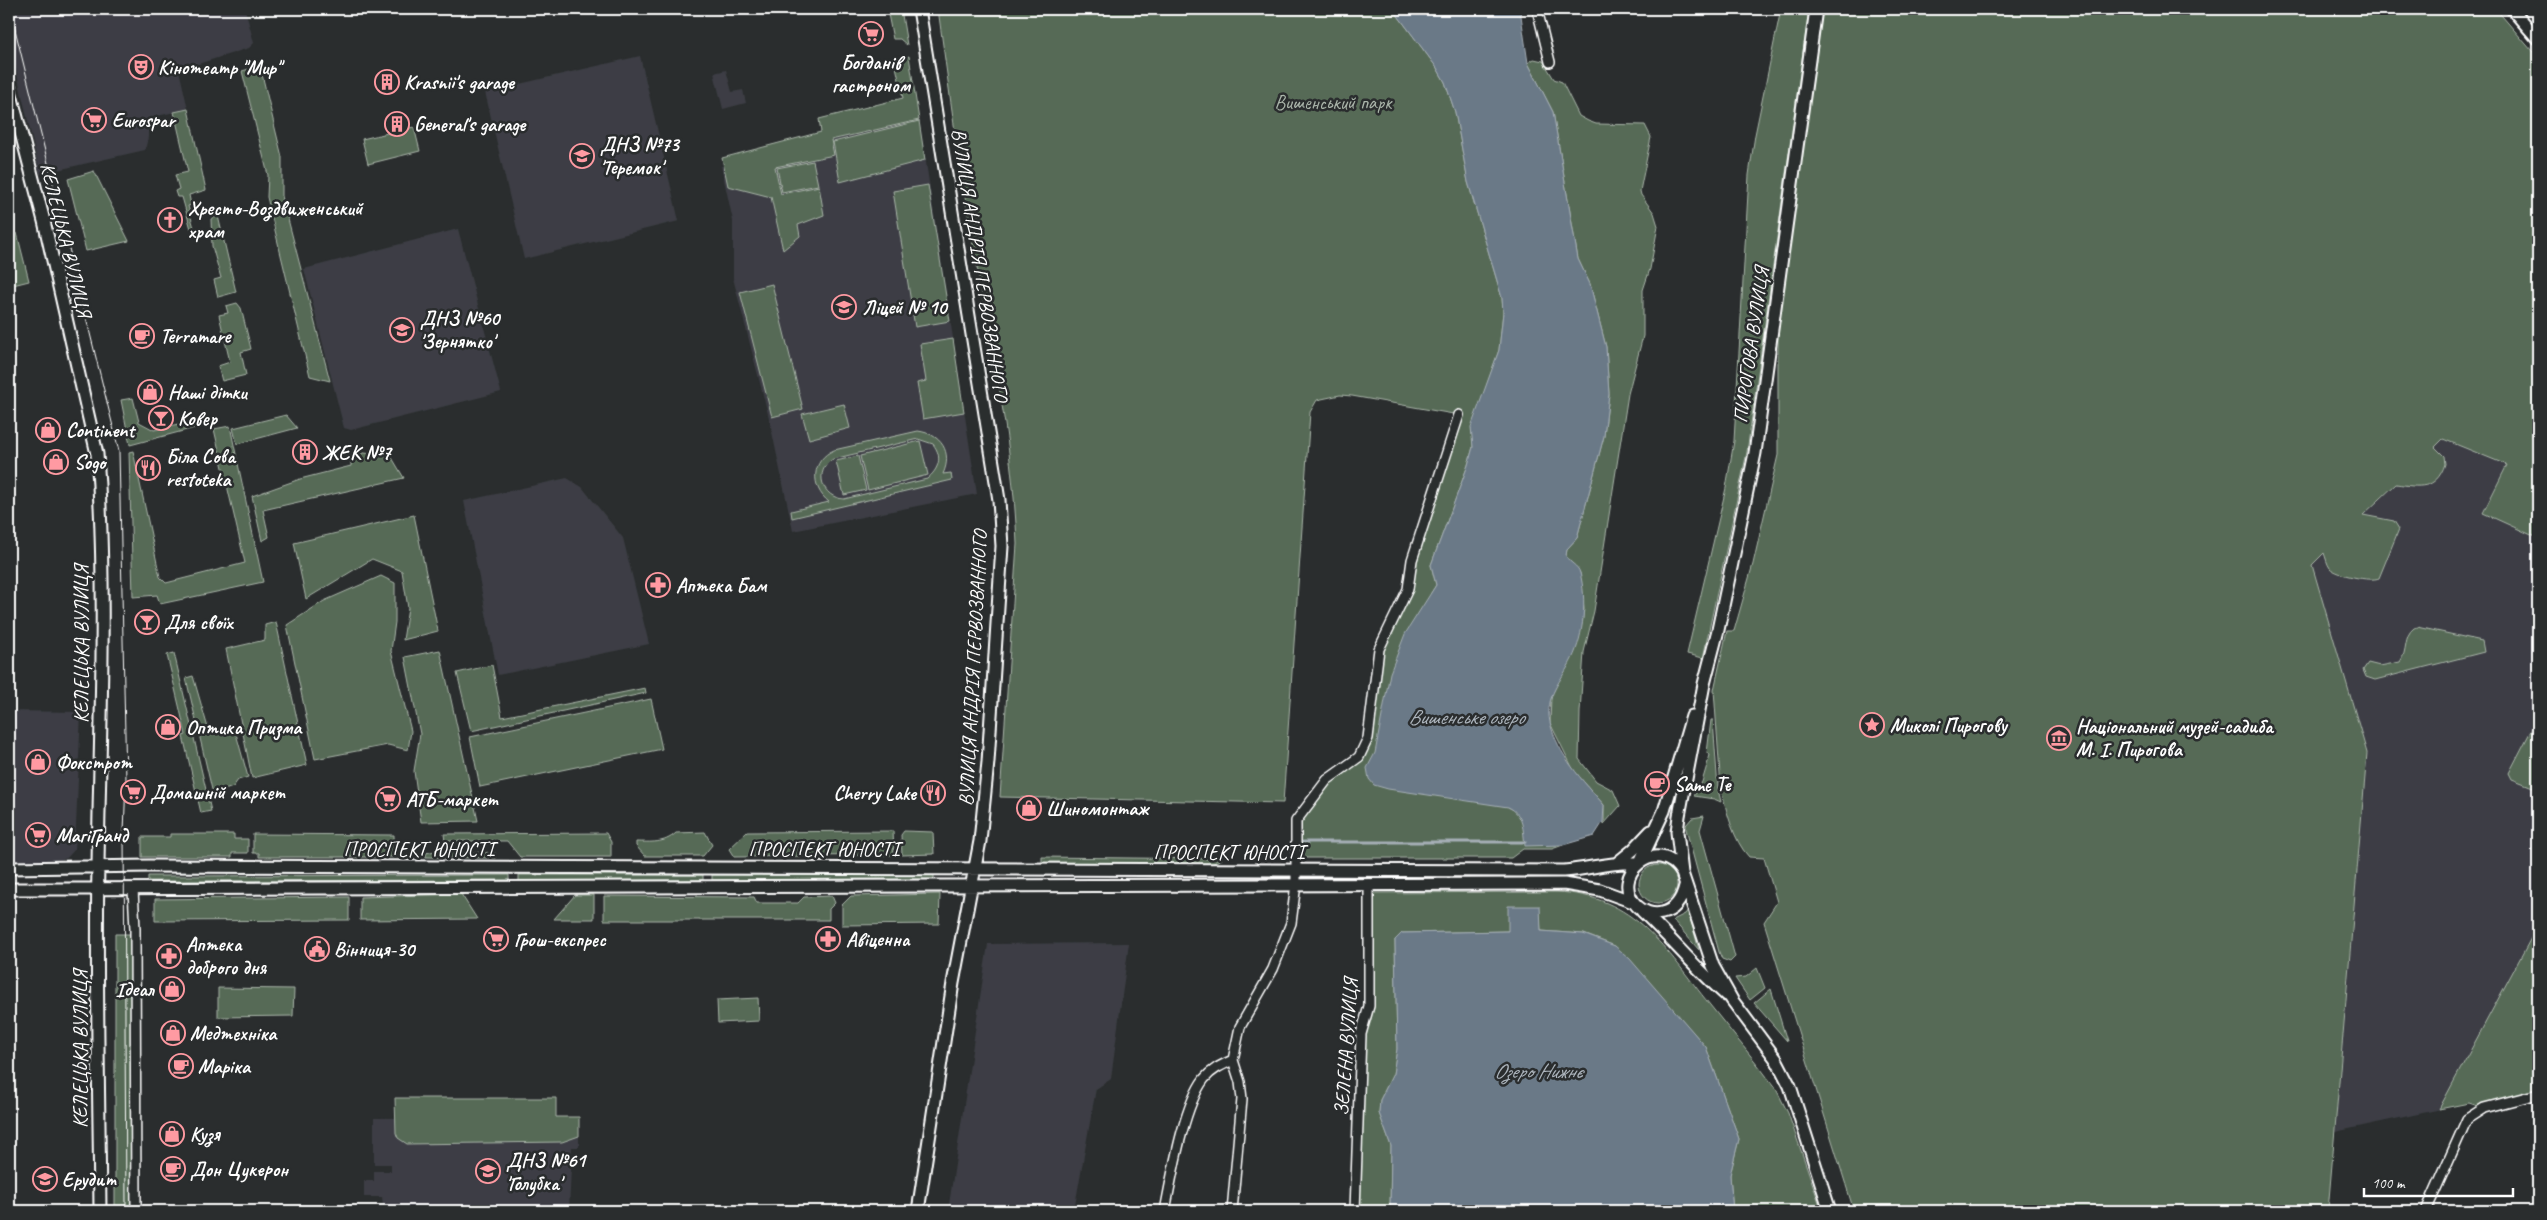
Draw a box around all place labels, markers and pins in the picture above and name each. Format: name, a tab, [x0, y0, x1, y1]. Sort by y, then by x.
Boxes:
supermarket icon: Богданів гастроном	[858, 21, 884, 47]
place label: Богданів гастроном	[832, 50, 912, 98]
theatre icon: Кінотеатр "Мир"	[128, 54, 154, 80]
place label: Кінотеатр "Мир"	[158, 55, 285, 80]
building icon: Krasnii's garage	[374, 69, 400, 95]
place label: Krasnii's garage	[404, 70, 515, 95]
supermarket icon: Eurospar	[81, 107, 107, 133]
place label: Eurospar	[112, 108, 177, 133]
building icon: General's garage	[384, 111, 410, 137]
place label: General's garage	[414, 112, 527, 137]
place label: ДНЗ №73 'Теремок'	[600, 132, 681, 180]
school or university icon: ДНЗ №73 'Теремок'	[569, 143, 595, 169]
place label: Хресто-Воздвиженський храм	[188, 196, 364, 244]
church icon: Хресто-Воздвиженський храм	[157, 207, 183, 233]
school or university icon: Ліцей № 10	[831, 294, 857, 320]
place label: Ліцей № 10	[862, 295, 949, 320]
place label: ДНЗ №60 'Зернятко'	[420, 306, 501, 354]
school or university icon: ДНЗ №60 'Зернятко'	[389, 317, 415, 343]
cafe icon: Terramare	[129, 323, 155, 349]
place label: Terramare	[160, 324, 233, 349]
shop icon: Наші дітки	[137, 379, 163, 405]
place label: Наші дітки	[168, 380, 248, 405]
bar icon: Ковер	[148, 405, 174, 431]
place label: Ковер	[178, 406, 219, 431]
shop icon: Continent	[35, 417, 61, 443]
place label: Continent	[66, 418, 137, 443]
building icon: ЖЕК №7	[292, 439, 318, 465]
place label: ЖЕК №7	[322, 440, 393, 465]
place label: Біла Сова restoteka	[166, 444, 237, 492]
shop icon: Sogo	[43, 449, 69, 475]
place label: Sogo	[74, 450, 107, 475]
restaurant icon: Біла Сова restoteka	[135, 455, 161, 481]
pharmacy icon: Аптека Бам	[645, 572, 671, 598]
place label: Аптека Бам	[676, 573, 768, 598]
bar icon: Для своїх	[134, 609, 160, 635]
place label: Для своїх	[164, 610, 235, 635]
place icon: Миколі Пирогову	[1859, 712, 1885, 738]
place label: Миколі Пирогову	[1890, 713, 2009, 738]
shop icon: Оптика Призма	[155, 714, 181, 740]
place label: Національний музей-садиба М. І. Пирогова	[2076, 714, 2275, 762]
place label: Оптика Призма	[186, 715, 303, 741]
museum icon: Національний музей-садиба М. І. Пирогова	[2046, 725, 2072, 751]
shop icon: Фокстрот	[25, 749, 51, 775]
place label: Фокстрот	[56, 750, 133, 775]
cafe icon: Same Te	[1644, 771, 1670, 797]
place label: Same Te	[1674, 772, 1732, 797]
supermarket icon: Домашній маркет	[120, 779, 146, 805]
place label: Домашній маркет	[150, 780, 287, 805]
restaurant icon: Cherry Lake	[920, 780, 946, 806]
place label: Cherry Lake	[833, 781, 917, 806]
supermarket icon: АТБ-маркет	[375, 786, 401, 812]
place label: АТБ-маркет	[406, 787, 500, 812]
shop icon: Шиномонтаж	[1016, 795, 1042, 821]
place label: Шиномонтаж	[1046, 796, 1150, 821]
supermarket icon: МагіГранд	[25, 822, 51, 848]
place label: МагіГранд	[56, 823, 130, 848]
supermarket icon: Грош-експрес	[483, 926, 509, 952]
pharmacy icon: Авіценна	[815, 926, 841, 952]
place label: Грош-експрес	[514, 927, 607, 952]
place label: Авіценна	[846, 927, 911, 952]
place label: Аптека доброго дня	[186, 932, 268, 980]
public building icon: Вінниця-30	[304, 936, 330, 962]
place label: Вінниця-30	[334, 937, 416, 962]
pharmacy icon: Аптека доброго дня	[156, 943, 182, 969]
shop icon: Ідеал	[159, 976, 185, 1002]
place label: Ідеал	[116, 977, 155, 1002]
shop icon: Медтехніка	[160, 1020, 186, 1046]
place label: Медтехніка	[190, 1021, 278, 1046]
cafe icon: Маріка	[168, 1053, 194, 1079]
place label: Маріка	[198, 1054, 252, 1079]
shop icon: Кузя	[159, 1121, 185, 1147]
place label: Кузя	[190, 1122, 222, 1148]
place label: ДНЗ №61 'Голубка'	[506, 1148, 587, 1197]
cafe icon: Дон Цукерон	[160, 1156, 186, 1182]
place label: Дон Цукерон	[190, 1157, 289, 1183]
school or university icon: ДНЗ №61 'Голубка'	[475, 1158, 501, 1184]
school or university icon: Ерудит	[32, 1166, 58, 1192]
place label: Ерудит	[62, 1167, 117, 1192]

